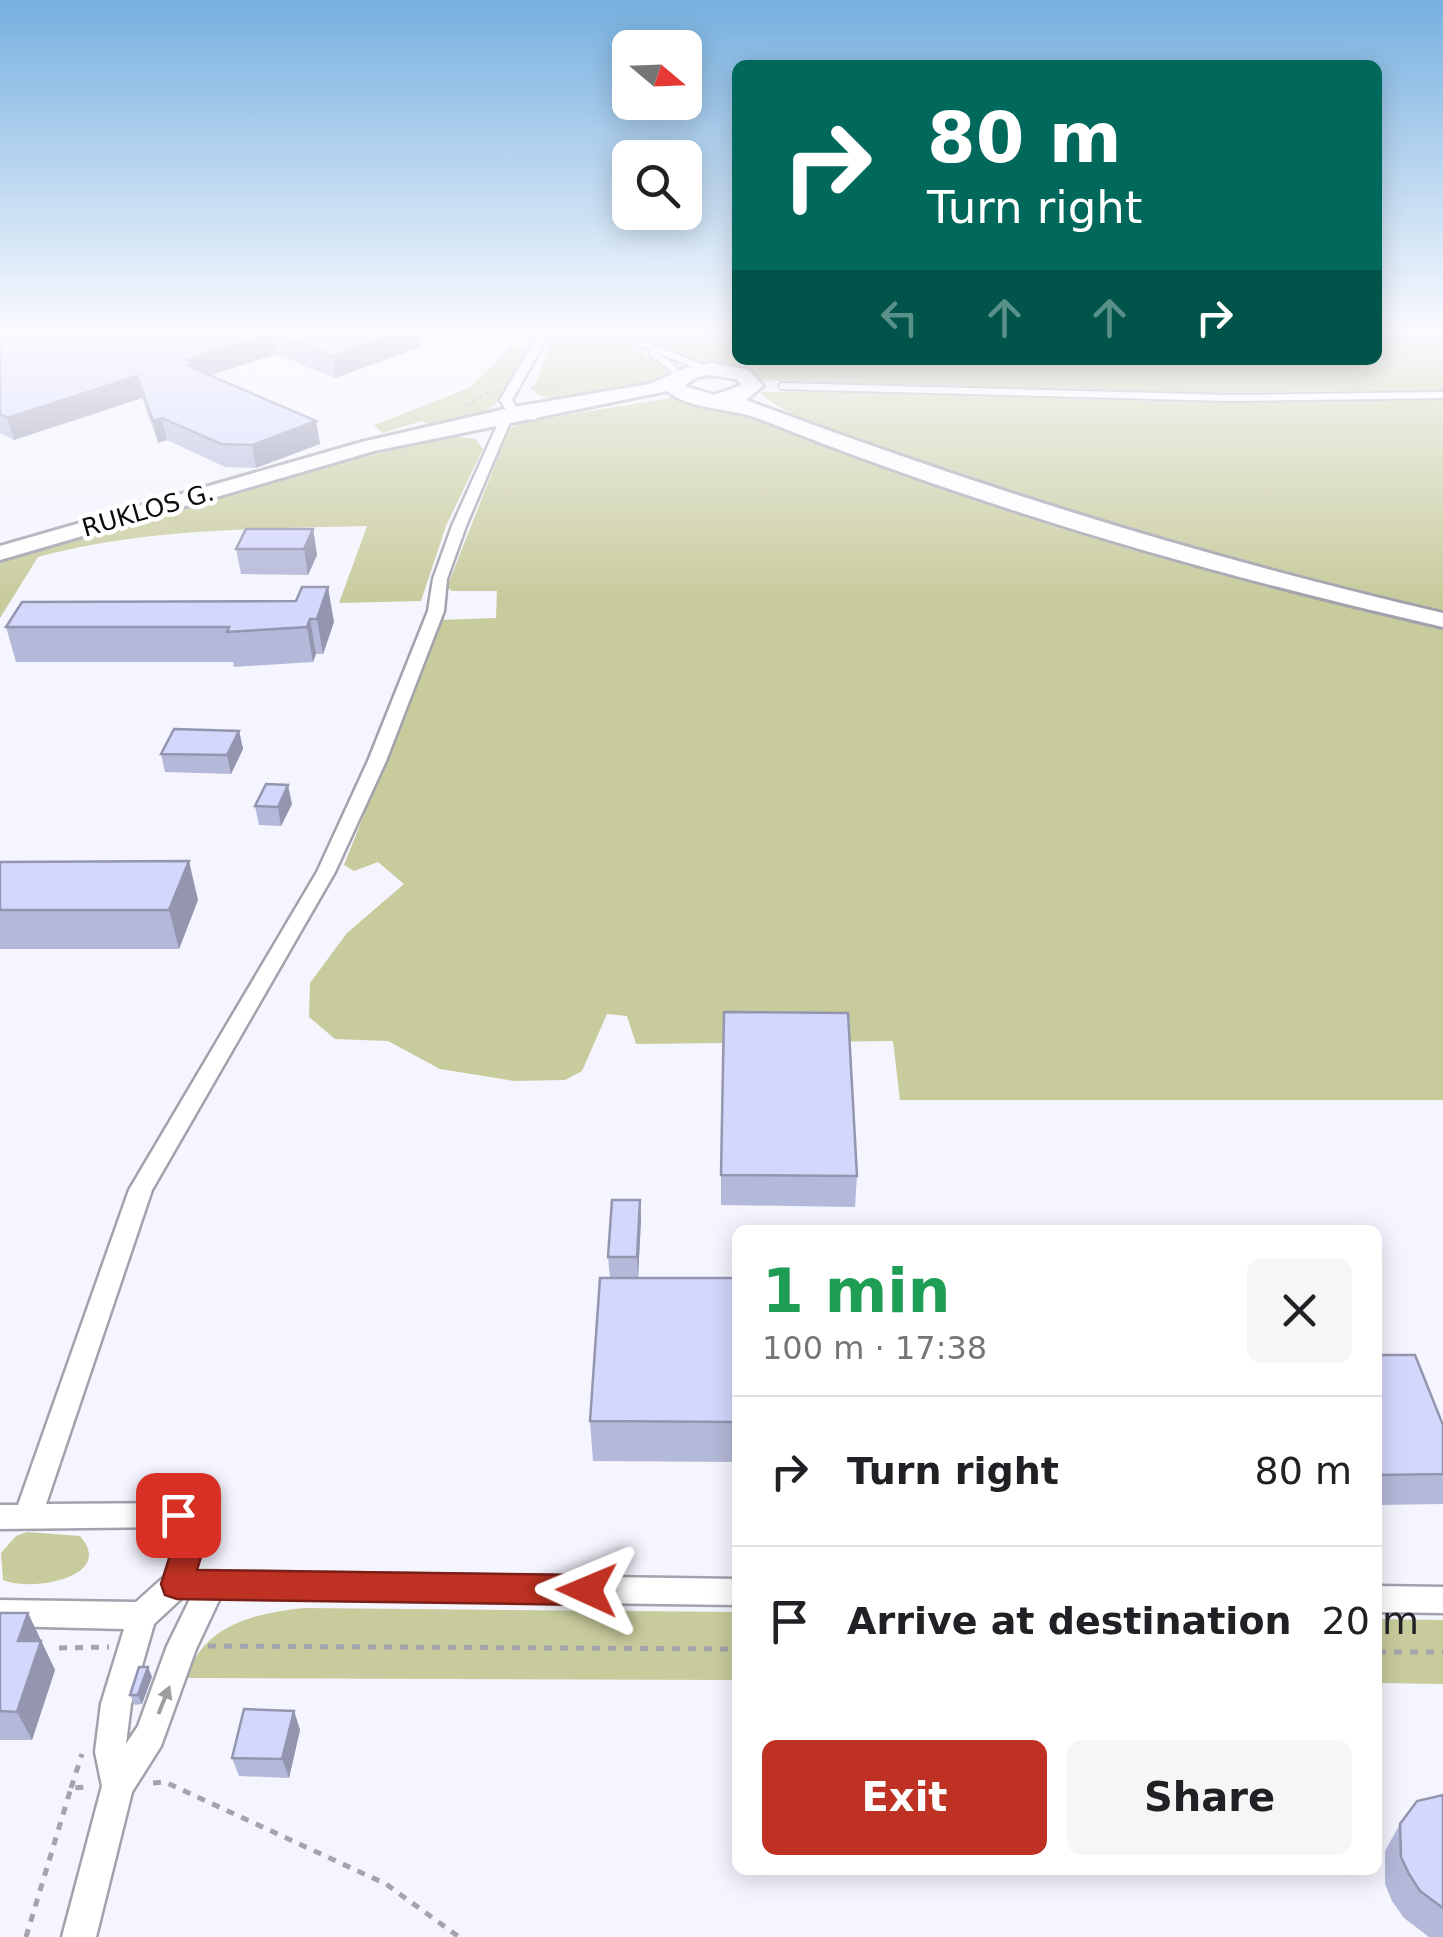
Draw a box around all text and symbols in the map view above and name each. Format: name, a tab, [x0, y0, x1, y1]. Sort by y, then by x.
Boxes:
north arrow	[612, 30, 702, 120]
map controls	[612, 30, 702, 230]
text: 80 m	[927, 97, 1122, 179]
icon: right	[762, 100, 892, 230]
button: search	[612, 140, 702, 230]
text: Turn right	[927, 181, 1142, 234]
icon: left	[872, 290, 927, 345]
icon: ahead	[977, 290, 1032, 345]
icon: ahead	[1082, 290, 1137, 345]
icon: right	[1187, 290, 1242, 345]
street label: RUKLOS G.	[79, 477, 217, 543]
text: 1 min	[762, 1256, 950, 1326]
button: close	[1247, 1258, 1352, 1363]
text: 100 m · 17:38	[762, 1329, 987, 1367]
icon: right	[762, 1444, 817, 1499]
text: Turn right	[847, 1449, 1059, 1493]
text: 80 m	[1255, 1449, 1352, 1493]
pin	[136, 1473, 221, 1558]
icon: arrive	[151, 1488, 206, 1543]
position arrow	[535, 1538, 639, 1642]
icon: arrive	[762, 1594, 817, 1649]
text: Arrive at destination	[847, 1599, 1292, 1643]
text: 20 m	[1322, 1599, 1419, 1643]
one-way arrow	[157, 1685, 173, 1715]
button: Exit	[762, 1740, 1047, 1855]
button: Share	[1067, 1740, 1352, 1855]

